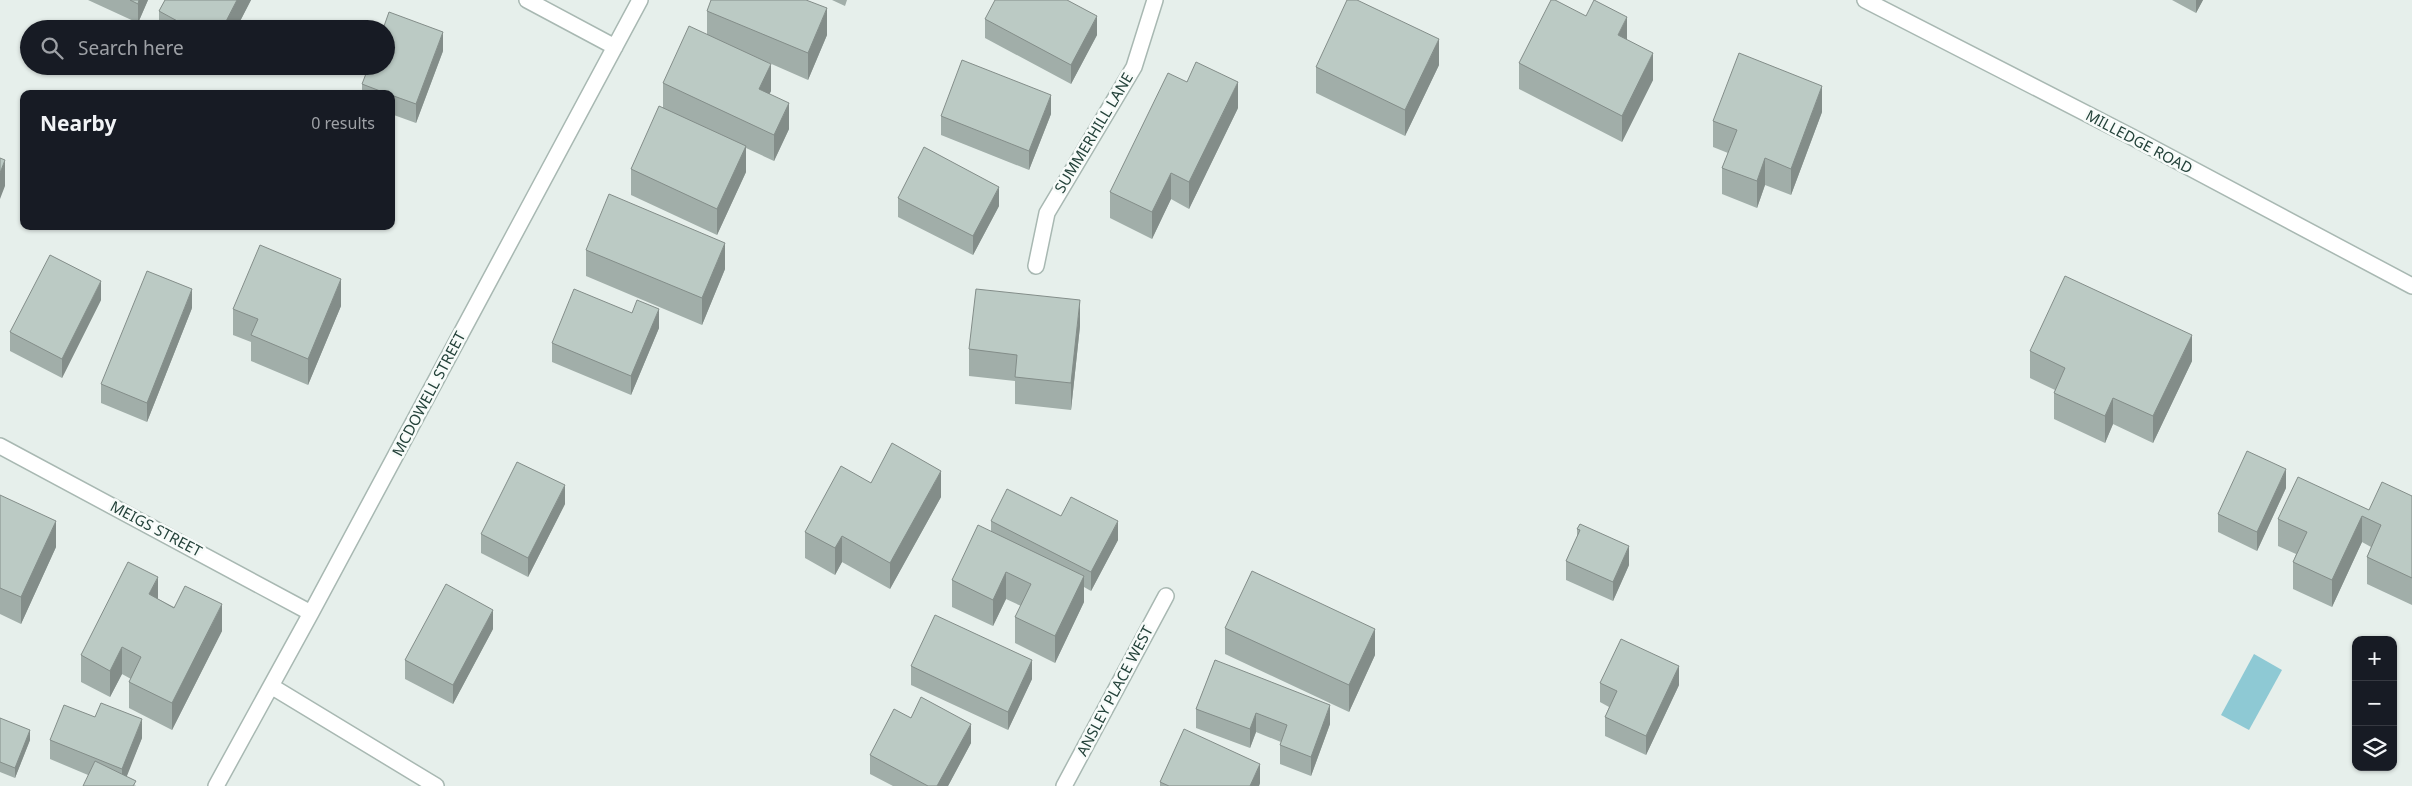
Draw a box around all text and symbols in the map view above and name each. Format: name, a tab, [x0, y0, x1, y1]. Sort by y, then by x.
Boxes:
search box	[20, 20, 395, 75]
icon: search	[38, 34, 66, 62]
text: Search here	[78, 35, 184, 61]
street label: SUMMERHILL LANE	[1049, 69, 1137, 196]
street label: MILLEDGE ROAD	[2083, 105, 2196, 178]
text: Nearby	[40, 109, 116, 137]
text: 0 results	[311, 112, 375, 134]
street label: MCDOWELL STREET	[387, 327, 470, 459]
street label: MEIGS STREET	[107, 496, 206, 561]
street label: ANSLEY PLACE WEST	[1071, 621, 1157, 759]
map controls	[2352, 636, 2397, 771]
button: +	[2352, 636, 2397, 681]
button: −	[2352, 681, 2397, 726]
button: layers	[2352, 726, 2397, 771]

